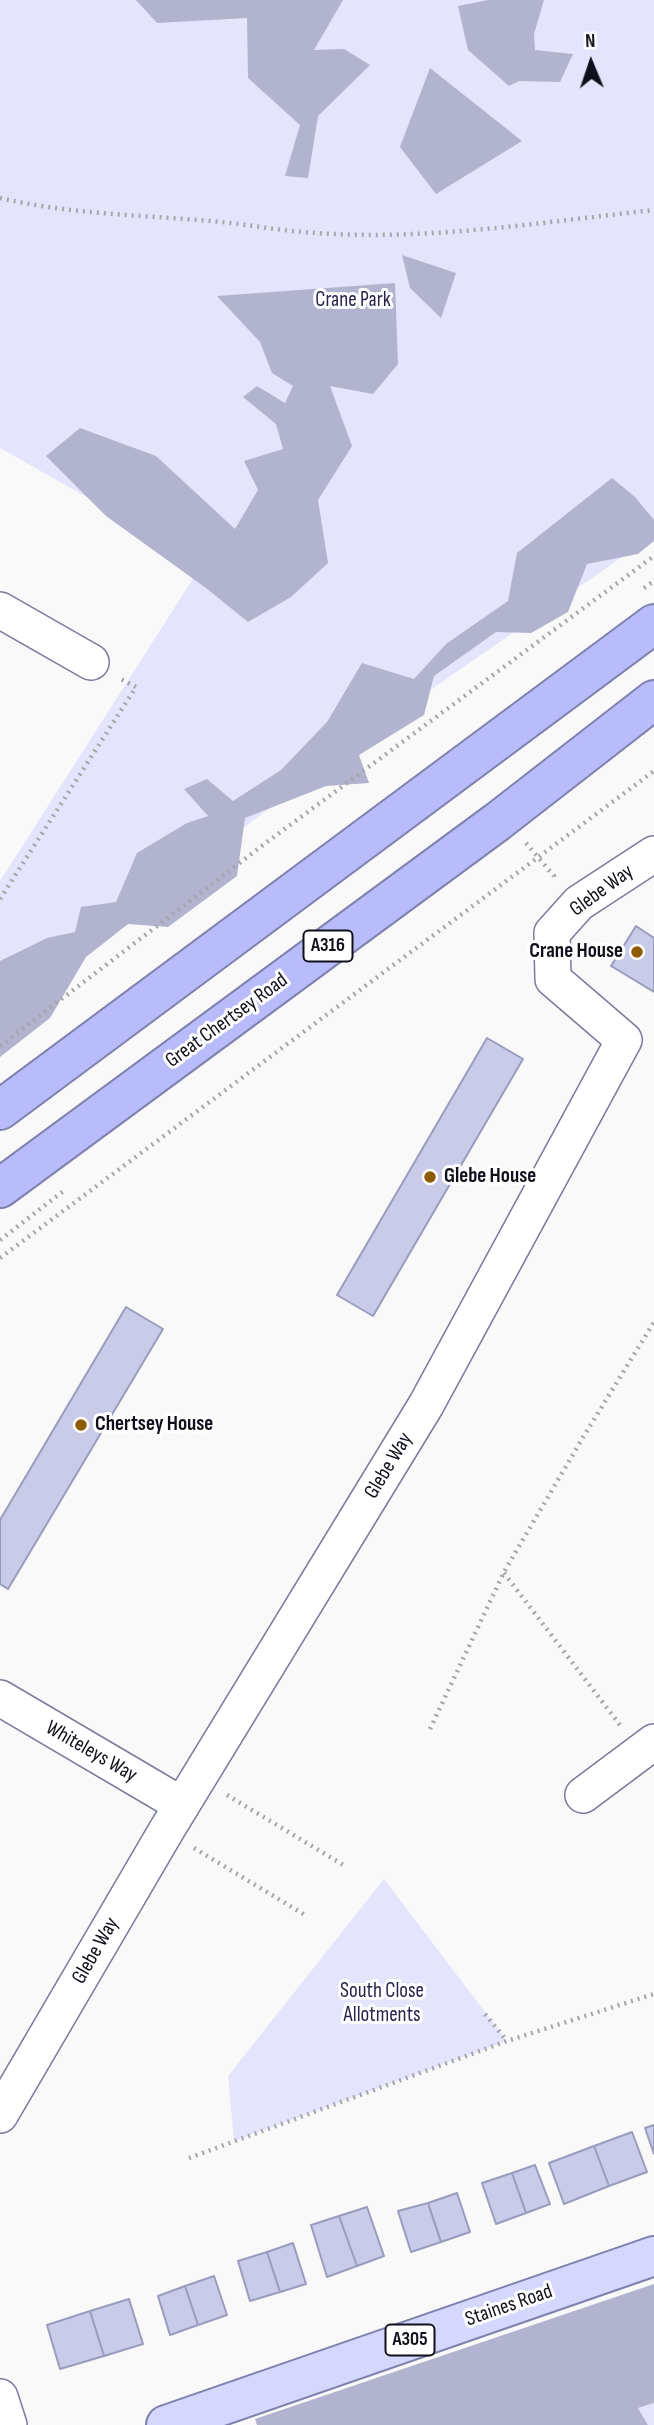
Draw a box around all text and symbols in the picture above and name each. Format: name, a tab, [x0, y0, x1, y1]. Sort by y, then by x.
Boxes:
north arrow	[556, 28, 626, 98]
text: N	[585, 30, 596, 53]
park label: Crane Park	[315, 288, 391, 314]
street label: Glebe Way	[565, 859, 639, 923]
road number: A316	[304, 930, 352, 962]
place label: Crane House	[529, 939, 623, 965]
marker: Crane House	[629, 944, 645, 960]
street label: Great Chertsey Road	[161, 968, 293, 1074]
place label: Glebe House	[444, 1164, 536, 1190]
marker: Glebe House	[422, 1169, 438, 1185]
place label: Chertsey House	[95, 1412, 213, 1438]
marker: Chertsey House	[73, 1417, 89, 1433]
street label: Glebe Way	[360, 1428, 418, 1504]
street label: Whiteleys Way	[41, 1716, 141, 1788]
street label: Glebe Way	[67, 1913, 125, 1989]
park label: South Close Allotments	[340, 1979, 424, 2029]
street label: Staines Road	[462, 2279, 556, 2333]
road number: A305	[386, 2324, 434, 2356]

